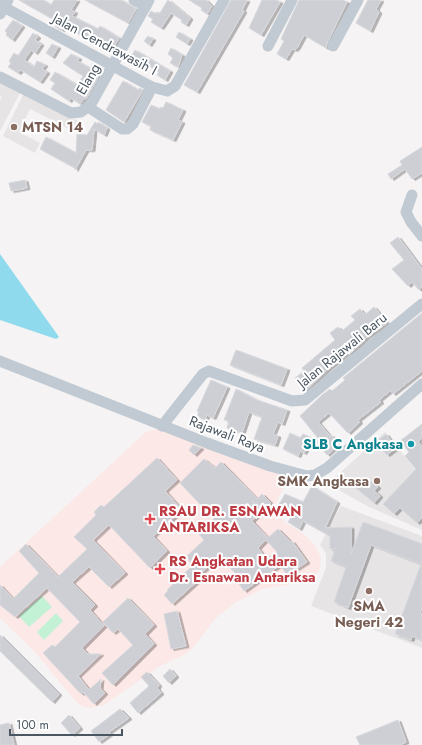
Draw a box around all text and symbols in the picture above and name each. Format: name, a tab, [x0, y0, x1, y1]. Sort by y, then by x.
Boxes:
street label: Jalan Cendrawasih I	[47, 7, 161, 80]
street label: Elang	[71, 60, 105, 98]
place label: MTSN 14	[22, 117, 84, 137]
marker: MTSN 14	[9, 122, 19, 132]
street label: Jalan Rajawali Baru	[291, 308, 391, 394]
street label: Rajawali Raya	[186, 410, 268, 458]
place label: SLB C Angkasa	[303, 434, 403, 454]
marker: SLB C Angkasa	[406, 439, 416, 449]
place label: SMK Angkasa	[277, 471, 369, 491]
marker: SMK Angkasa	[372, 476, 382, 486]
place label: RSAU DR. ESNAWAN ANTARIKSA	[158, 501, 301, 537]
marker: RSAU DR. ESNAWAN ANTARIKSA	[144, 513, 156, 525]
place label: RS Angkatan Udara Dr. Esnawan Antariksa	[169, 551, 316, 587]
marker: RS Angkatan Udara Dr. Esnawan Antariksa	[154, 563, 166, 575]
marker: SMA Negeri 42	[364, 586, 374, 596]
place label: SMA Negeri 42	[335, 596, 403, 632]
scale bar	[10, 711, 122, 737]
text: 100 m	[16, 716, 49, 734]

